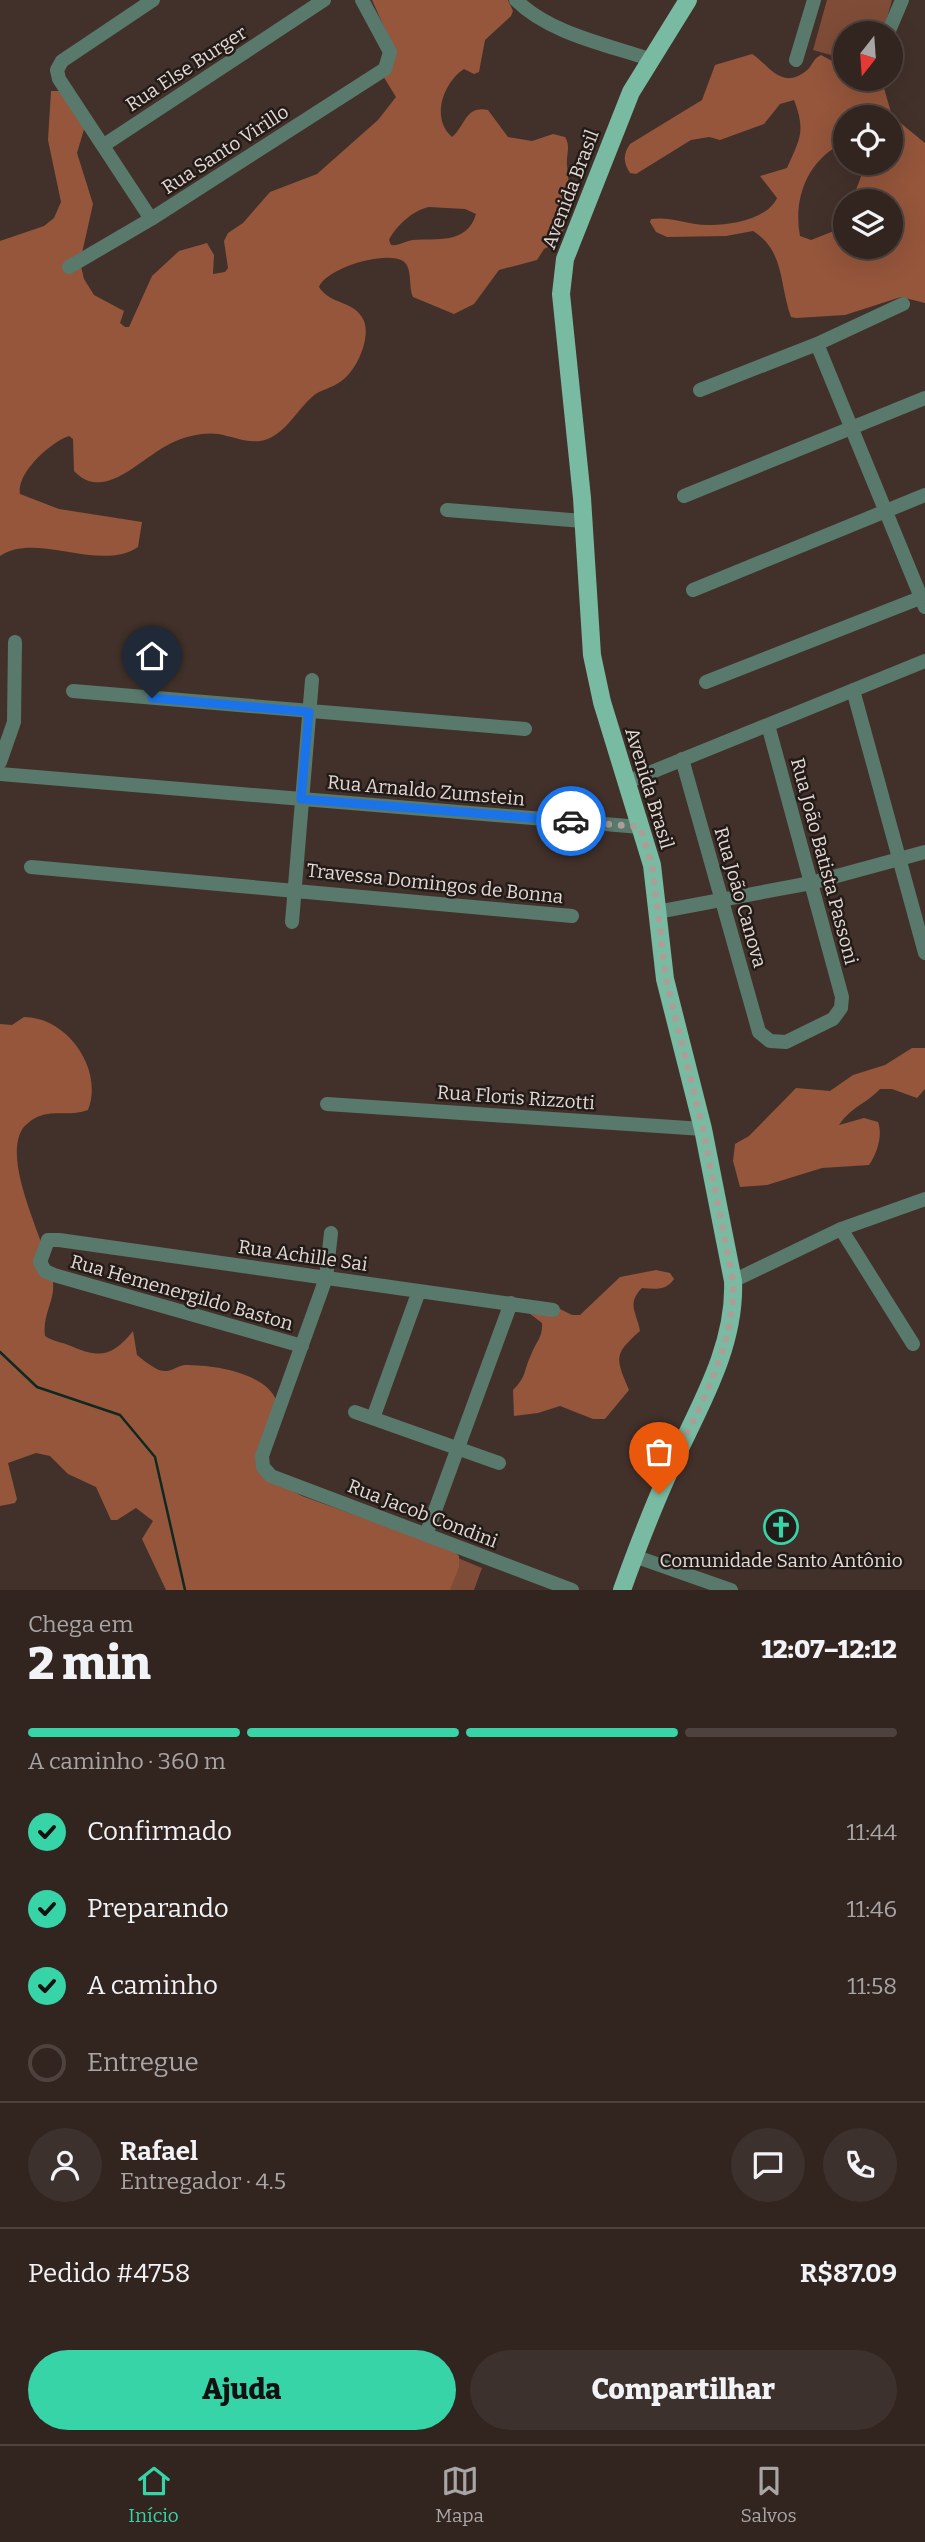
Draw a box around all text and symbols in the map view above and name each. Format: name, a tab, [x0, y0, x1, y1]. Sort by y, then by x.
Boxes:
street label: Rua Else Burger	[121, 20, 252, 116]
north arrow	[833, 21, 903, 91]
map controls	[833, 21, 903, 259]
street label: Rua Santo Virillo	[158, 100, 293, 199]
button: locate	[833, 105, 903, 175]
street label: Avenida Brasil	[537, 126, 604, 252]
button: layers	[833, 189, 903, 259]
pin	[122, 626, 182, 698]
icon: home	[133, 637, 171, 675]
street label: Avenida Brasil	[620, 725, 679, 852]
street label: Rua João Batista Passoni	[786, 755, 863, 967]
street label: Rua Arnaldo Zumstein	[326, 770, 526, 811]
courier	[536, 786, 606, 856]
icon: car	[552, 802, 590, 840]
street label: Rua João Canova	[709, 824, 772, 971]
street label: Travessa Domingos de Bonna	[305, 859, 565, 908]
street label: Rua Floris Rizzotti	[436, 1081, 596, 1115]
street label: Rua Achille Sai	[237, 1235, 369, 1276]
street label: Rua Hemenergildo Baston	[68, 1250, 296, 1335]
pin	[629, 1422, 689, 1494]
icon: bag	[640, 1433, 678, 1471]
street label: Rua Jacob Condini	[345, 1474, 501, 1553]
church icon: Comunidade Santo Antônio	[762, 1508, 800, 1546]
place label: Comunidade Santo Antônio	[659, 1549, 903, 1572]
text: Chega em	[28, 1610, 133, 1638]
text: 12:07–12:12	[761, 1634, 897, 1665]
text: 2 min	[28, 1636, 151, 1691]
text: A caminho · 360 m	[28, 1747, 226, 1775]
icon: check	[28, 1813, 66, 1851]
text: Confirmado	[87, 1816, 232, 1847]
text: 11:44	[846, 1818, 897, 1846]
icon: check	[28, 1890, 66, 1928]
text: Preparando	[87, 1893, 229, 1924]
text: 11:46	[847, 1895, 897, 1923]
icon: check	[28, 1967, 66, 2005]
text: A caminho	[87, 1970, 218, 2001]
text: 11:58	[847, 1972, 897, 2000]
text: Entregue	[87, 2047, 199, 2078]
button: person	[28, 2128, 102, 2202]
button: chat	[731, 2128, 805, 2202]
button: phone	[823, 2128, 897, 2202]
text: Rafael	[120, 2136, 198, 2167]
text: Entregador · 4.5	[120, 2167, 286, 2195]
text: Pedido #4758	[28, 2258, 190, 2289]
text: R$87.09	[800, 2258, 897, 2289]
button: Ajuda	[28, 2350, 456, 2430]
button: Compartilhar	[470, 2350, 897, 2430]
tab: Início	[128, 2462, 179, 2527]
tab: Mapa	[435, 2462, 484, 2527]
tab: Salvos	[741, 2462, 797, 2527]

